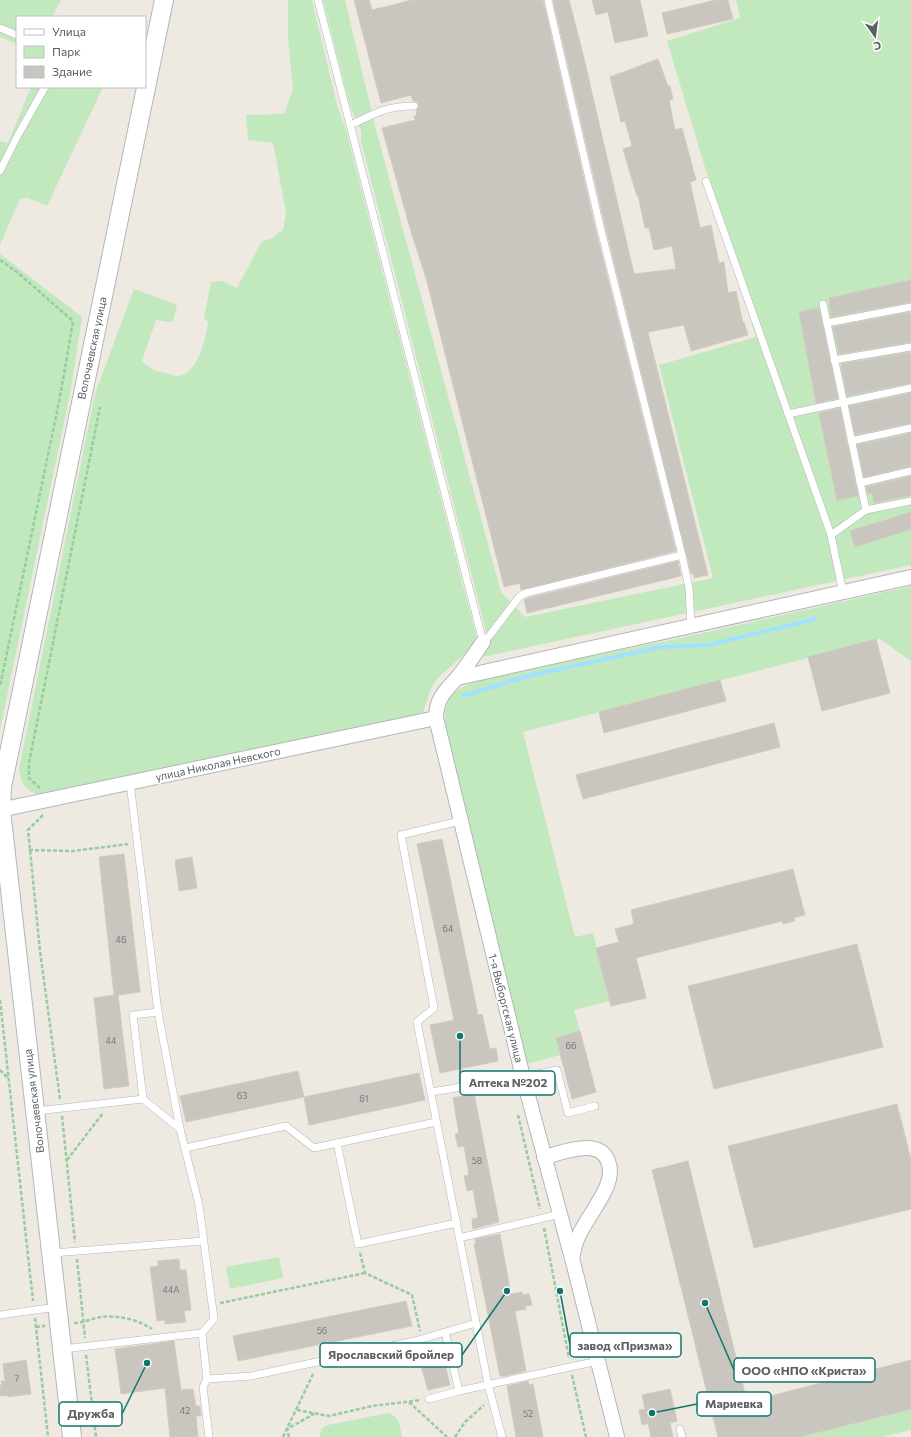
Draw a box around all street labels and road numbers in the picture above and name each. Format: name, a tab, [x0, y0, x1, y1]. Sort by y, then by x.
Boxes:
street label: Волочаевская улица	[74, 295, 109, 400]
street label: улица Николая Невского	[154, 744, 282, 783]
street label: 1-я Выборгская улица	[487, 952, 526, 1064]
street label: Волочаевская улица	[21, 1048, 46, 1154]

